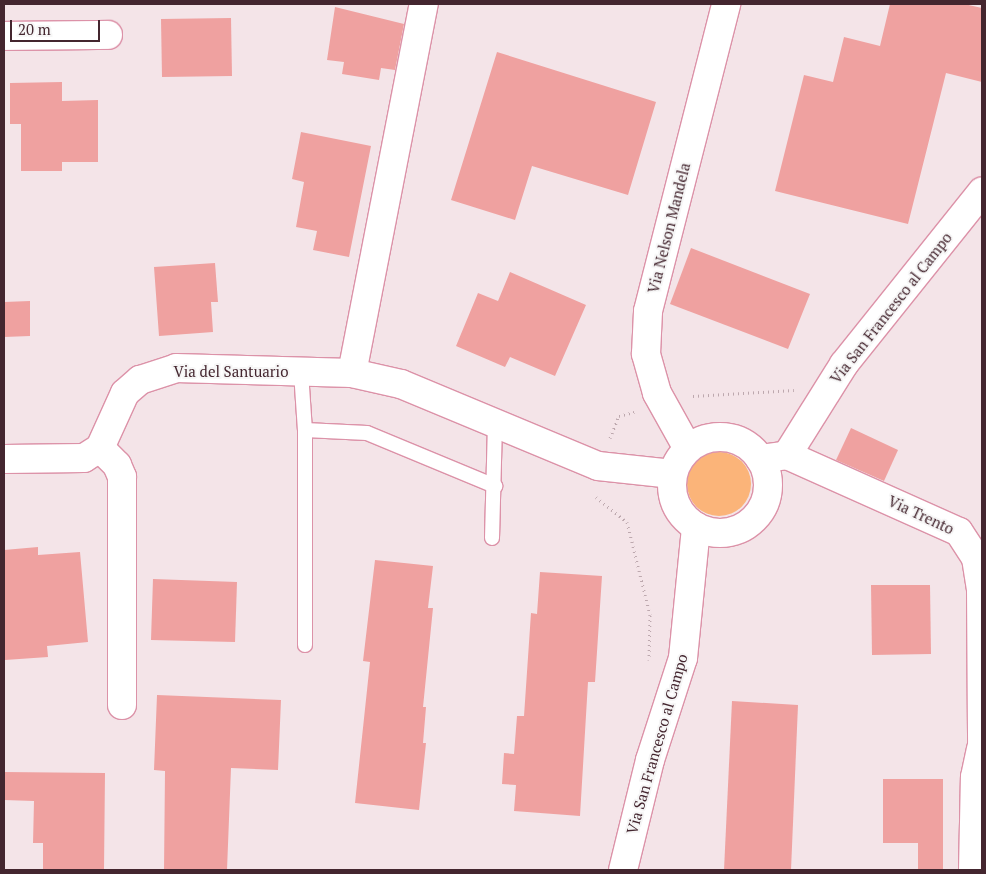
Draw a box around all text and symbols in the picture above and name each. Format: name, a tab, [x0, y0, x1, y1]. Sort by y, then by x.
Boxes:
scale bar	[12, 10, 102, 42]
text: 20 m	[18, 19, 51, 39]
street label: Via Nelson Mandela	[644, 161, 694, 295]
street label: Via San Francesco al Campo	[826, 229, 956, 387]
street label: Via del Santuario	[174, 363, 288, 381]
street label: Via Trento	[885, 492, 957, 538]
street label: Via San Francesco al Campo	[623, 652, 691, 836]

